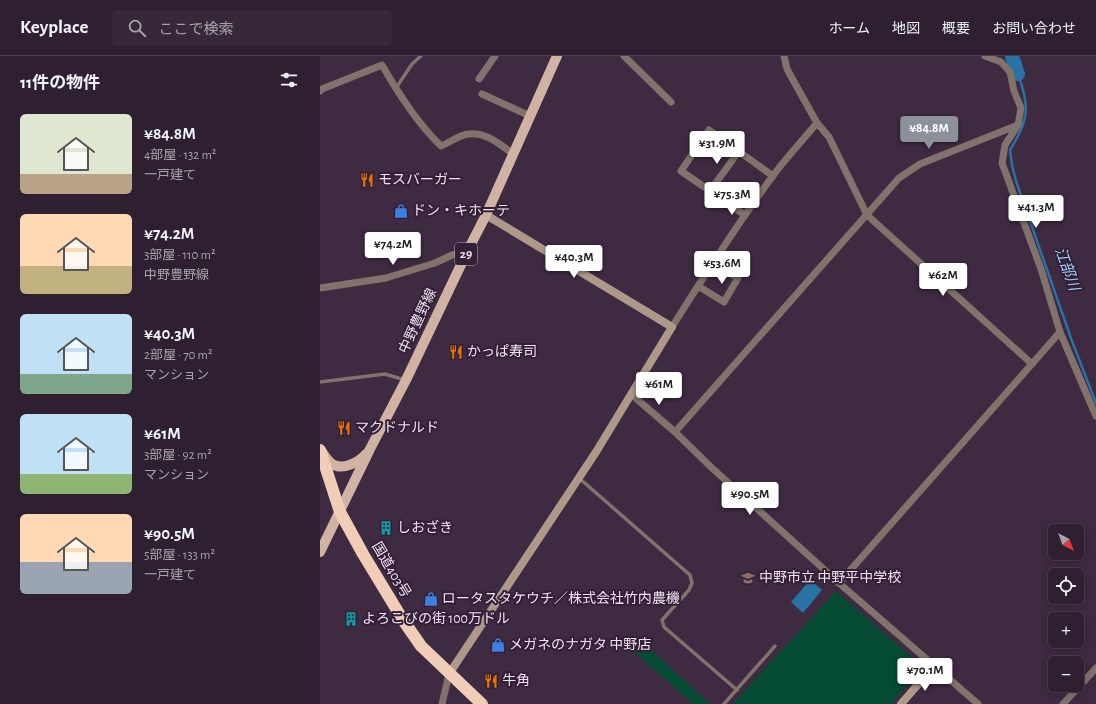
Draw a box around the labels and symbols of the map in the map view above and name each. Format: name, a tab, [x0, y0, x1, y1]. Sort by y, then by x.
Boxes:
pin: ¥84.8M	[896, 116, 962, 150]
pin: ¥31.9M	[684, 131, 750, 165]
restaurant icon: モスバーガー	[359, 172, 375, 188]
place label: モスバーガー	[378, 172, 462, 187]
pin: ¥75.3M	[699, 182, 765, 216]
pin: ¥41.3M	[1003, 195, 1069, 229]
shop icon: ドン・キホーテ	[393, 203, 409, 219]
place label: ドン・キホーテ	[412, 203, 510, 218]
pin: ¥74.2M	[360, 232, 426, 266]
road number: 29	[455, 243, 477, 265]
pin: ¥40.3M	[541, 245, 607, 279]
water label: 江部川	[1052, 245, 1083, 295]
pin: ¥53.6M	[689, 251, 755, 285]
pin: ¥62M	[919, 263, 967, 297]
street label: 中野豊野線	[396, 286, 439, 356]
restaurant icon: かっぱ寿司	[448, 344, 464, 360]
place label: かっぱ寿司	[467, 344, 537, 359]
pin: ¥61M	[635, 372, 683, 406]
restaurant icon: マクドナルド	[336, 420, 352, 436]
place label: マクドナルド	[355, 420, 439, 435]
pin: ¥90.5M	[717, 482, 783, 516]
place label: しおざき	[397, 519, 453, 535]
building icon: しおざき	[378, 520, 394, 536]
north arrow	[1048, 524, 1084, 560]
street label: 国道403号	[369, 539, 414, 600]
school or university icon: 中野市立 中野平中学校	[740, 570, 756, 586]
place label: 中野市立 中野平中学校	[759, 570, 901, 585]
place label: ロータスタケウチ／株式会社竹内農機	[442, 590, 680, 606]
shop icon: ロータスタケウチ／株式会社竹内農機	[423, 591, 439, 607]
building icon: よろこびの街 100万ドル	[343, 611, 359, 627]
place label: よろこびの街 100万ドル	[362, 611, 510, 626]
shop icon: メガネのナガタ 中野店	[490, 637, 506, 653]
place label: メガネのナガタ 中野店	[509, 637, 651, 652]
pin: ¥70.1M	[892, 658, 958, 692]
restaurant icon: 牛角	[483, 673, 499, 689]
place label: 牛角	[502, 673, 530, 688]

